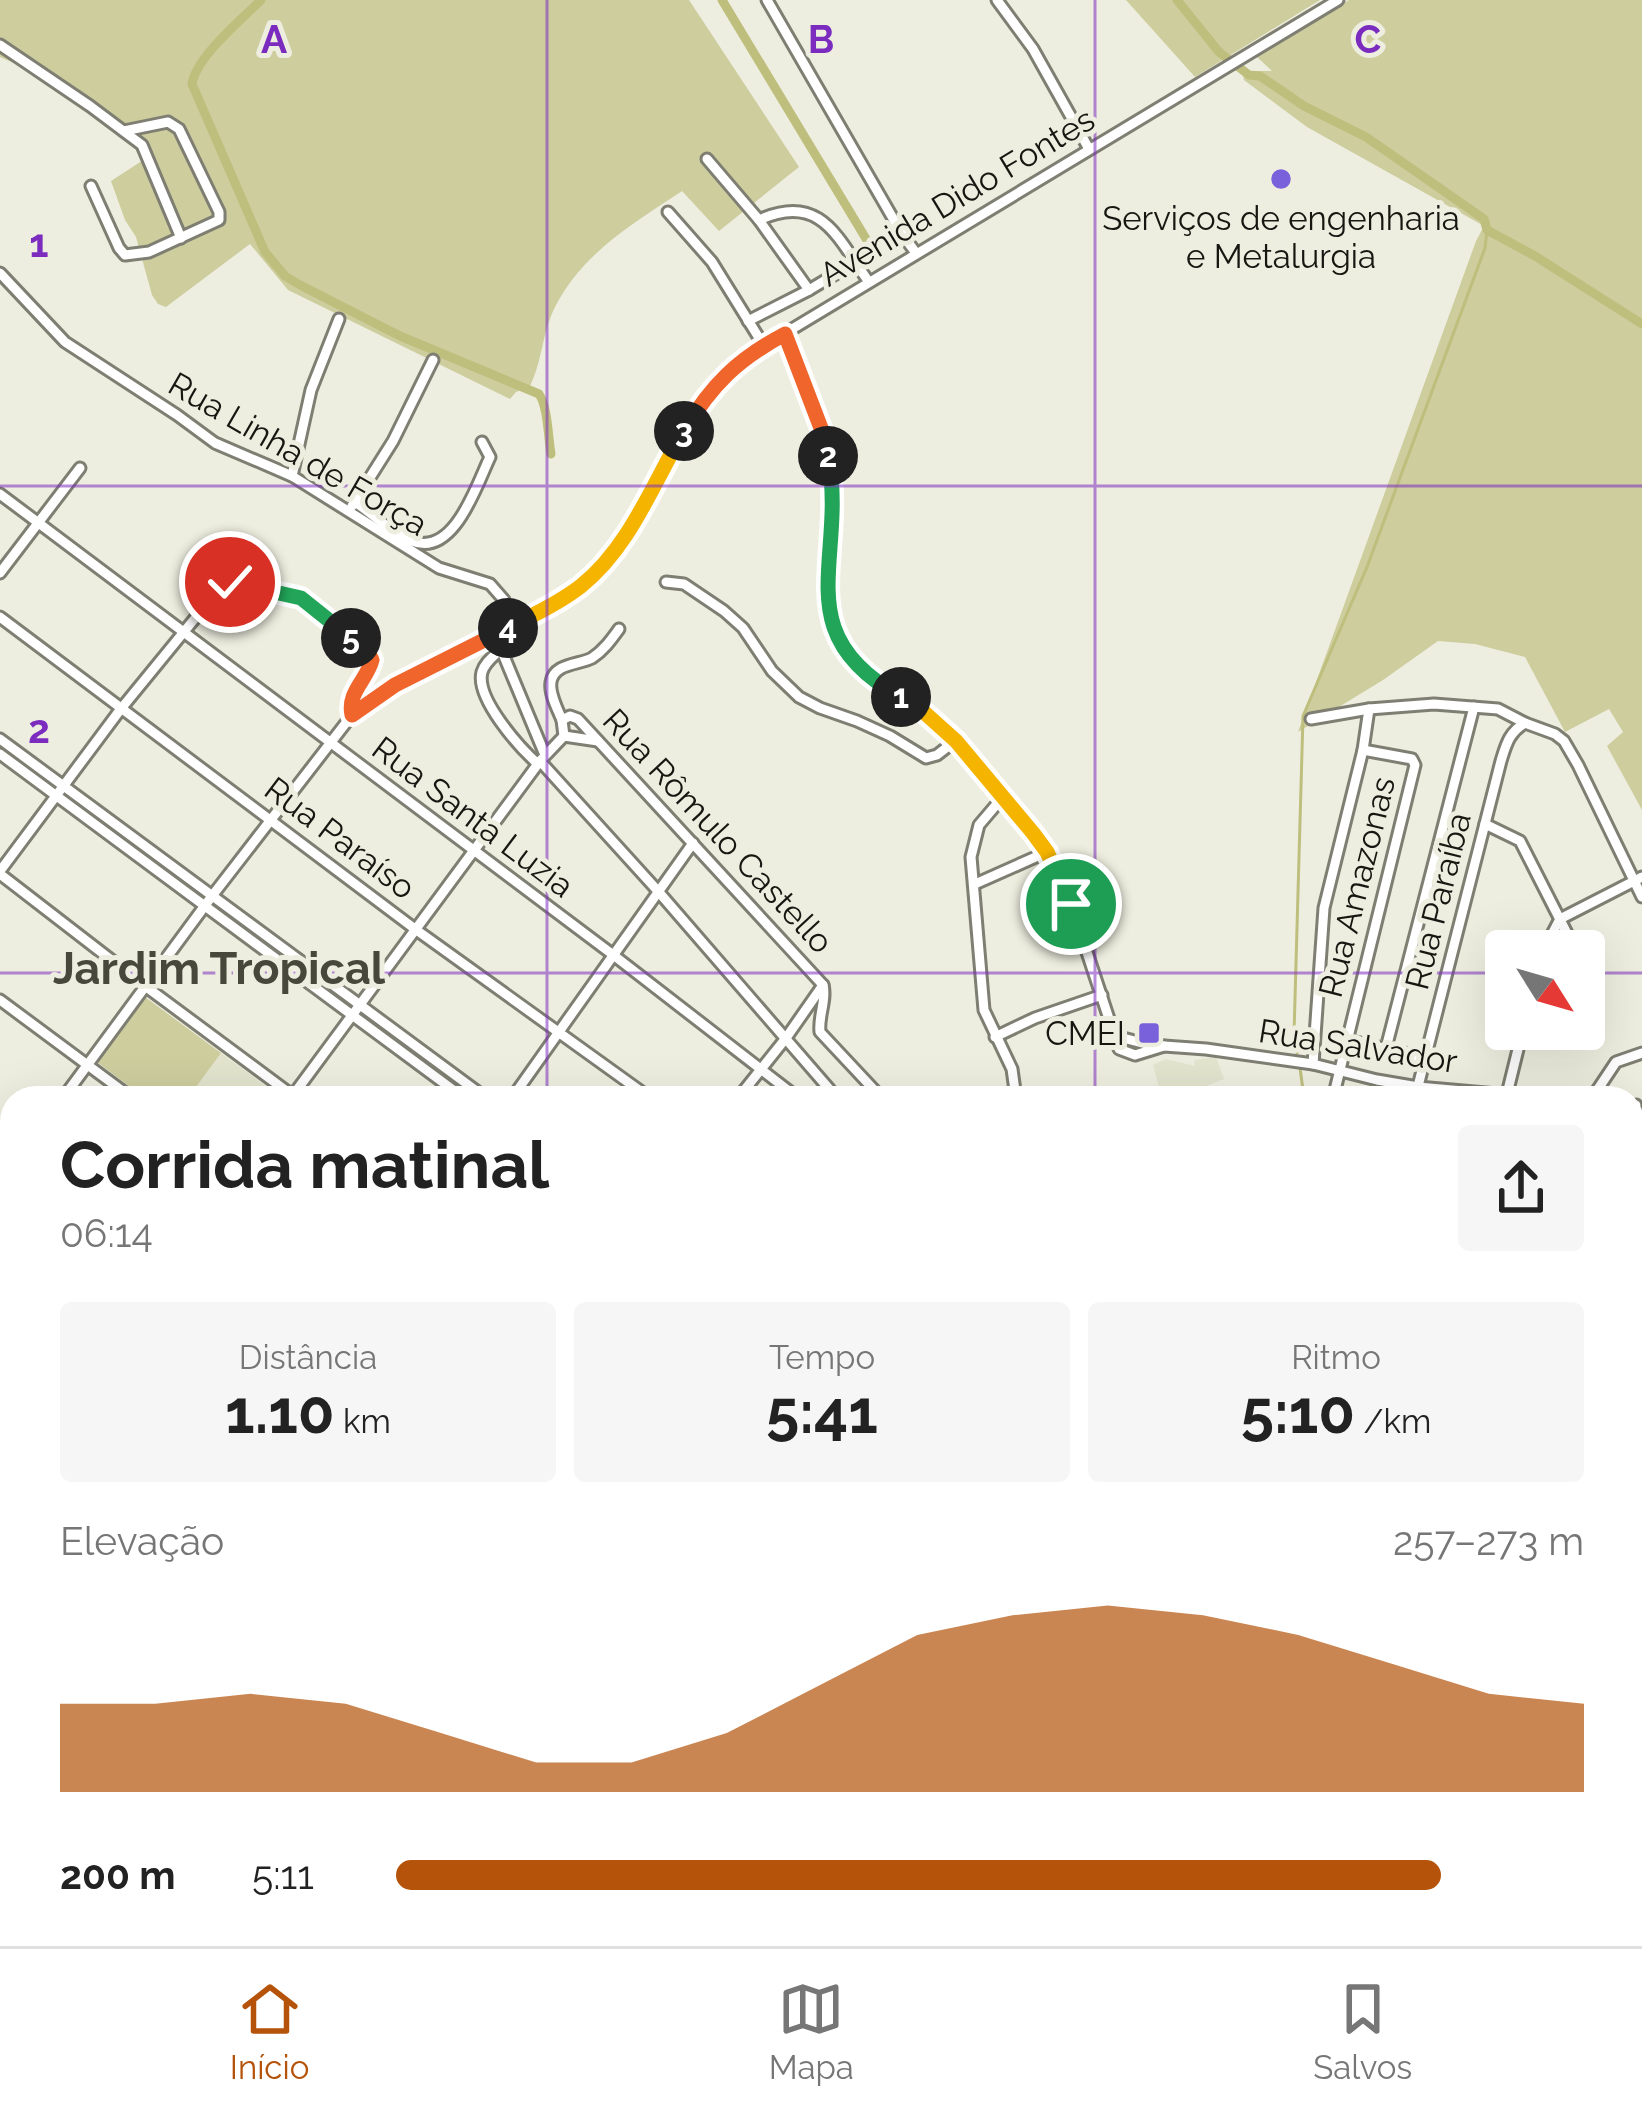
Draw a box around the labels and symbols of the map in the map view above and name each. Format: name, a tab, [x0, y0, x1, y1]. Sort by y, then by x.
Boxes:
text: A	[261, 16, 288, 62]
text: B	[808, 16, 834, 62]
text: C	[1355, 16, 1382, 62]
street label: Avenida Dido Fontes	[813, 100, 1101, 294]
marker: Serviços de engenharia e Metalurgia	[1268, 166, 1294, 192]
place label: Serviços de engenharia e Metalurgia	[1102, 199, 1460, 276]
text: 1	[29, 220, 49, 266]
street label: Rua Linha de Força	[162, 364, 434, 544]
pin: 3	[654, 401, 714, 461]
pin: 2	[798, 426, 858, 486]
pin	[179, 531, 281, 633]
pin: 4	[478, 598, 538, 658]
pin: 5	[321, 608, 381, 668]
pin: 1	[871, 667, 931, 727]
street label: Rua Rômulo Castello	[595, 701, 841, 961]
text: 2	[28, 706, 50, 752]
street label: Rua Santa Luzia	[365, 729, 581, 905]
street label: Rua Paraíso	[257, 769, 423, 907]
street label: Rua Amazonas	[1311, 773, 1403, 1001]
street label: Rua Paraíba	[1397, 809, 1479, 993]
pin	[1020, 853, 1122, 955]
north arrow	[1485, 930, 1605, 1050]
district label: Jardim Tropical	[53, 942, 386, 995]
street label: Rua Salvador	[1256, 1011, 1461, 1081]
place label: CMEI	[1045, 1014, 1125, 1053]
marker: CMEI	[1136, 1020, 1162, 1046]

